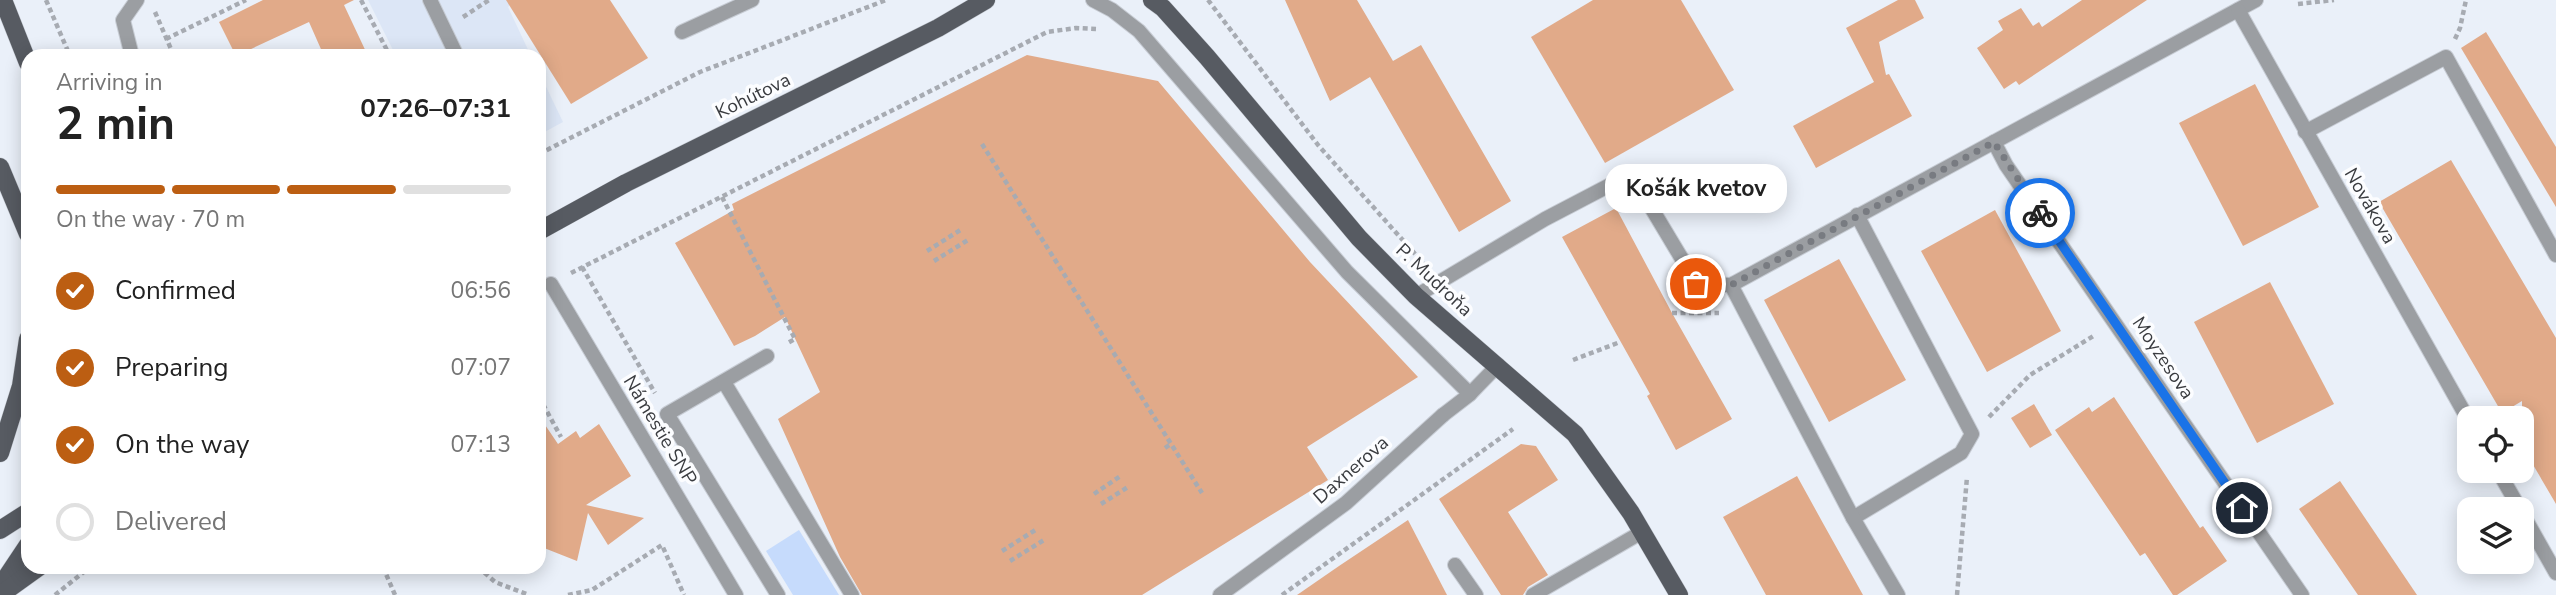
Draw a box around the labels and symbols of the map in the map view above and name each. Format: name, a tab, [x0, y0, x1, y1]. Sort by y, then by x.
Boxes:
street label: Kohútova	[711, 67, 795, 125]
street label: Novákova	[2338, 163, 2402, 249]
callout: Košák kvetov	[1605, 165, 1787, 214]
courier	[2005, 178, 2075, 248]
street label: P. Mudroňa	[1390, 238, 1478, 322]
pin	[1666, 254, 1726, 314]
street label: Moyzesova	[2126, 312, 2200, 404]
street label: Námestie SNP	[617, 370, 703, 490]
street label: Daxnerova	[1308, 430, 1394, 510]
pin	[2212, 478, 2272, 538]

